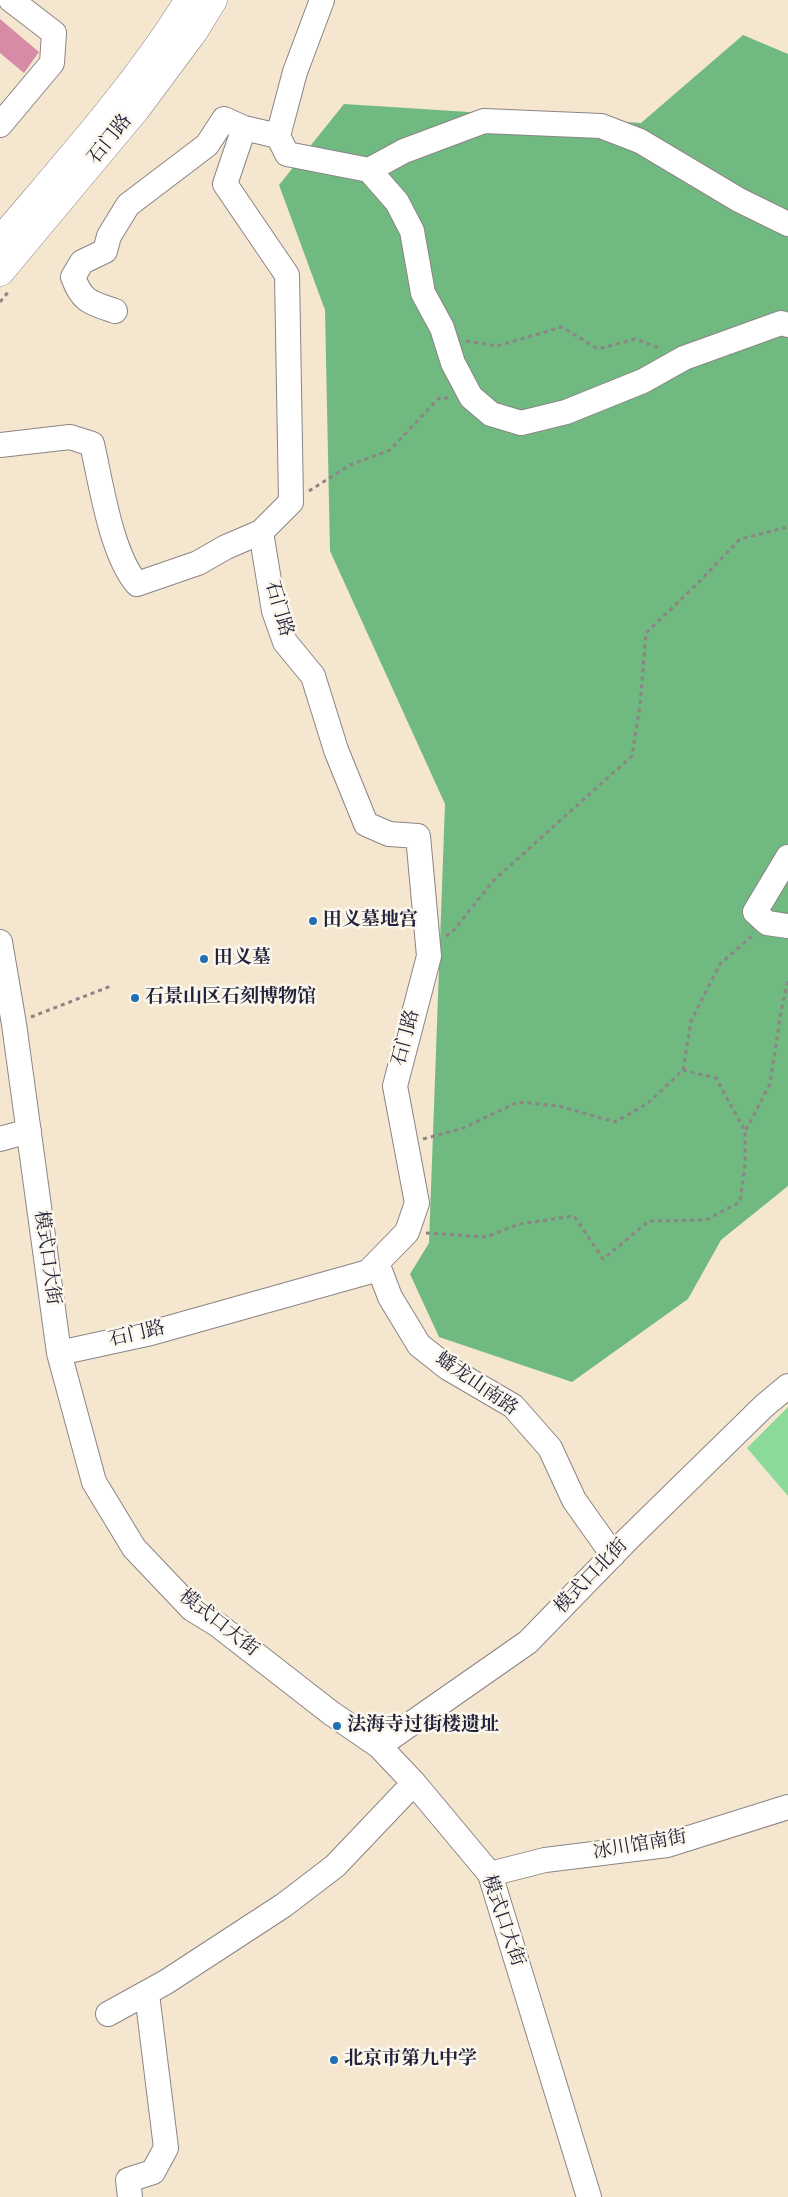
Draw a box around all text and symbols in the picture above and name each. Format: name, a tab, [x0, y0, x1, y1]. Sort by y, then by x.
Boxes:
street label: 石门路	[84, 111, 138, 169]
street label: 石门路	[259, 578, 297, 640]
place label: 田义墓地宫	[323, 910, 418, 932]
marker: 田义墓地宫	[307, 915, 319, 927]
place label: 田义墓	[214, 948, 271, 970]
marker: 田义墓	[198, 953, 210, 965]
place label: 石景山区石刻博物馆	[145, 987, 316, 1009]
marker: 石景山区石刻博物馆	[129, 992, 141, 1004]
street label: 石门路	[389, 1008, 425, 1068]
street label: 模式口大街	[28, 1209, 64, 1307]
street label: 石门路	[107, 1317, 167, 1353]
street label: 蟠龙山南路	[431, 1348, 521, 1422]
street label: 模式口北街	[551, 1535, 633, 1619]
street label: 模式口大街	[174, 1586, 262, 1662]
place label: 法海寺过街楼遗址	[347, 1715, 499, 1737]
marker: 法海寺过街楼遗址	[331, 1720, 343, 1732]
street label: 冰川馆南街	[591, 1827, 689, 1865]
street label: 模式口大街	[476, 1872, 528, 1970]
place label: 北京市第九中学	[344, 2049, 477, 2071]
marker: 北京市第九中学	[328, 2054, 340, 2066]

